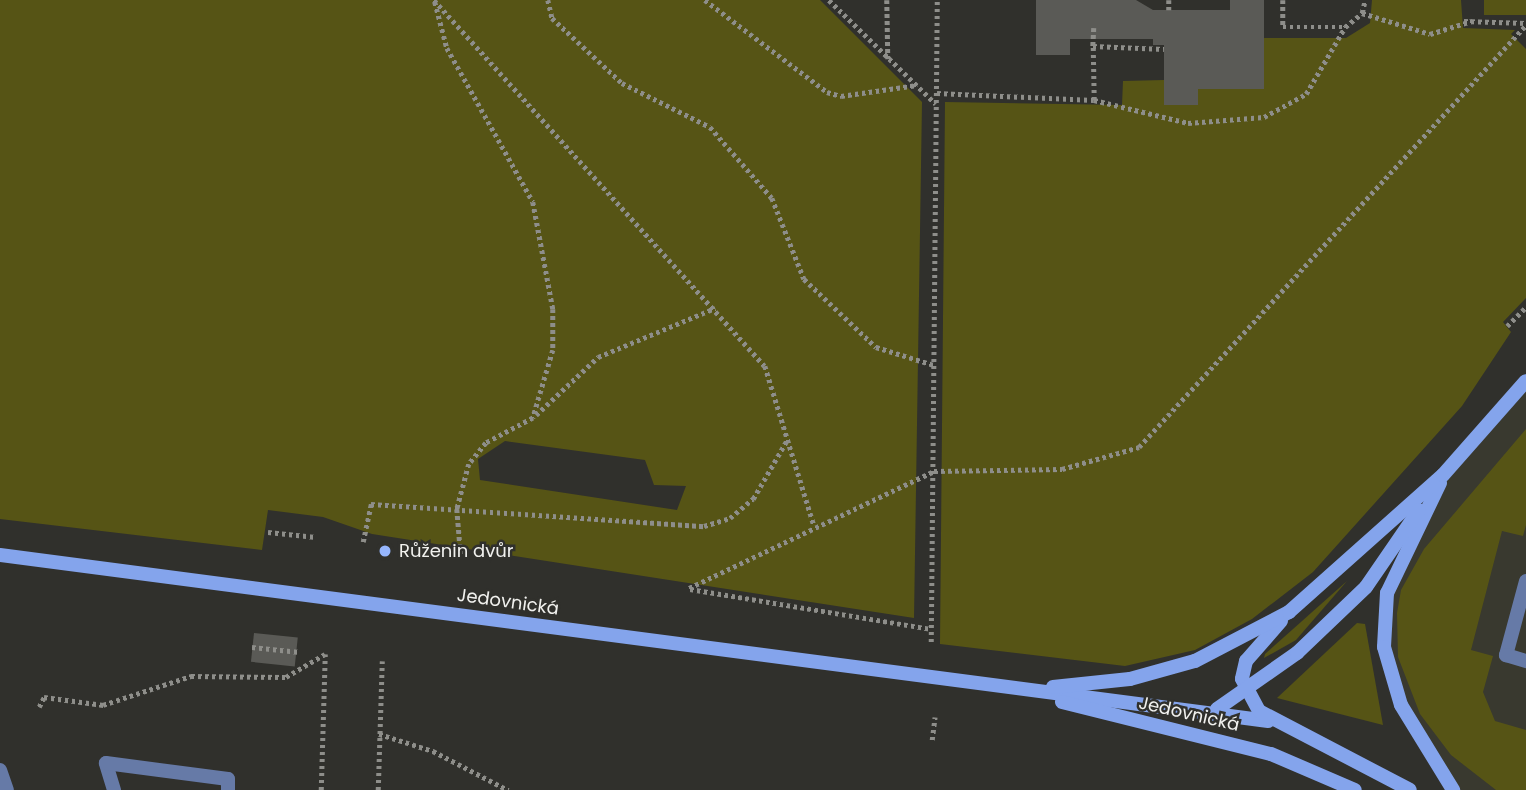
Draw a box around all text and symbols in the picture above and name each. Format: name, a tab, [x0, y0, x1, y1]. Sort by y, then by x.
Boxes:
place label: Růženin dvůr	[399, 540, 514, 562]
marker: Růženin dvůr	[377, 543, 393, 559]
street label: Jedovnická	[456, 584, 560, 620]
street label: Jedovnická	[1136, 692, 1242, 736]

